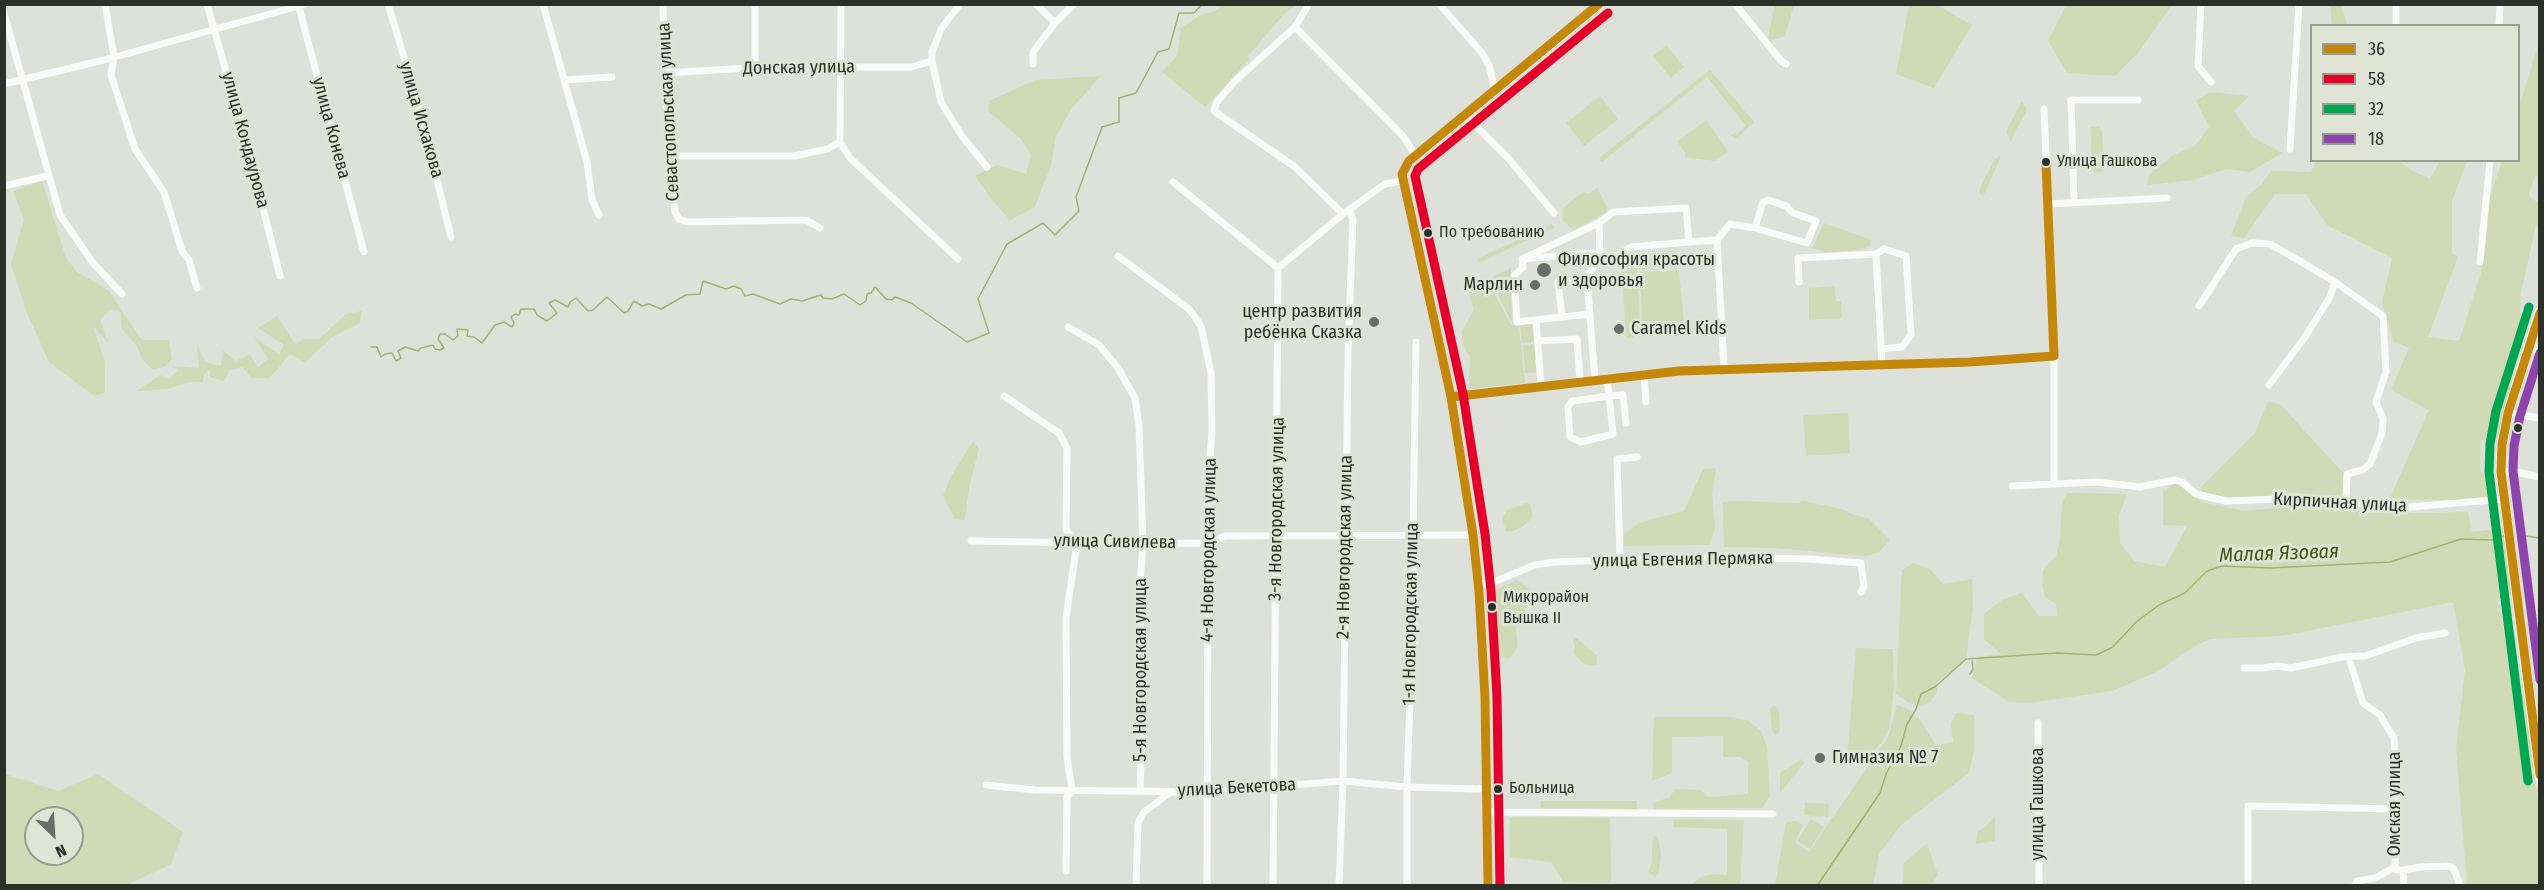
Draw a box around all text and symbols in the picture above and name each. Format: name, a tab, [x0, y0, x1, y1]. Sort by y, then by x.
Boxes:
street label: Севастопольская улица	[654, 22, 684, 202]
legend	[2310, 24, 2520, 162]
text: 36	[2368, 38, 2385, 60]
street label: Донская улица	[743, 56, 855, 80]
street label: улица Исхакова	[394, 59, 448, 181]
text: 58	[2368, 68, 2385, 90]
street label: улица Кондаурова	[216, 70, 274, 210]
street label: улица Конева	[307, 75, 355, 181]
text: 32	[2368, 98, 2384, 120]
text: 18	[2368, 128, 2384, 150]
place label: Улица Гашкова	[2057, 152, 2157, 172]
marker: Улица Гашкова	[2040, 156, 2052, 168]
place label: По требованию	[1439, 223, 1545, 243]
marker: По требованию	[1422, 227, 1434, 239]
place label: Философия красоты и здоровья	[1558, 249, 1715, 292]
marker: Философия красоты и здоровья	[1535, 261, 1553, 279]
place label: Марлин	[1463, 274, 1523, 296]
marker: Марлин	[1528, 278, 1542, 292]
place label: центр развития ребёнка Сказка	[1242, 301, 1362, 344]
marker: центр развития ребёнка Сказка	[1367, 315, 1381, 329]
place label: Caramel Kids	[1631, 318, 1726, 340]
marker: Caramel Kids	[1612, 322, 1626, 336]
street label: 3-я Новгородская улица	[1265, 417, 1289, 601]
unlabelled marker	[2512, 422, 2524, 434]
street label: 2-я Новгородская улица	[1333, 455, 1357, 639]
street label: 4-я Новгородская улица	[1197, 458, 1221, 642]
street label: Кирпичная улица	[2273, 489, 2407, 517]
street label: 1-я Новгородская улица	[1399, 522, 1423, 706]
street label: улица Сивилева	[1054, 530, 1176, 554]
water label: Малая Язовая	[2219, 540, 2339, 568]
street label: улица Евгения Пермяка	[1593, 548, 1773, 572]
street label: 5-я Новгородская улица	[1130, 578, 1152, 762]
place label: Микрорайон Вышка II	[1503, 588, 1589, 626]
marker: Микрорайон Вышка II	[1486, 601, 1498, 613]
place label: Гимназия № 7	[1832, 747, 1938, 769]
street label: улица Гашкова	[2027, 748, 2049, 860]
marker: Гимназия № 7	[1813, 751, 1827, 765]
street label: Омская улица	[2384, 751, 2406, 857]
street label: улица Бекетова	[1177, 774, 1297, 802]
place label: Больница	[1509, 779, 1575, 799]
marker: Больница	[1492, 783, 1504, 795]
north arrow	[24, 806, 84, 866]
text: N	[53, 840, 69, 862]

